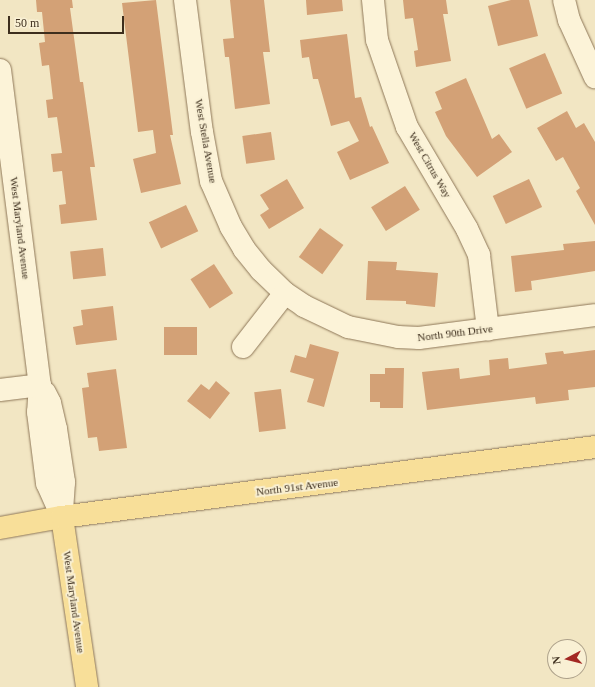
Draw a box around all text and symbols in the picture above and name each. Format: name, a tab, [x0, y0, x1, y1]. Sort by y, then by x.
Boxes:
scale bar	[10, 8, 126, 34]
text: 50 m	[15, 16, 39, 30]
street label: West Stella Avenue	[192, 98, 220, 184]
street label: West Citrus Way	[406, 130, 454, 200]
street label: West Maryland Avenue	[7, 176, 33, 280]
street label: North 90th Drive	[417, 322, 493, 344]
street label: North 91st Avenue	[255, 475, 339, 499]
street label: West Maryland Avenue	[60, 550, 88, 654]
north arrow	[547, 639, 587, 679]
text: N	[550, 656, 563, 665]

